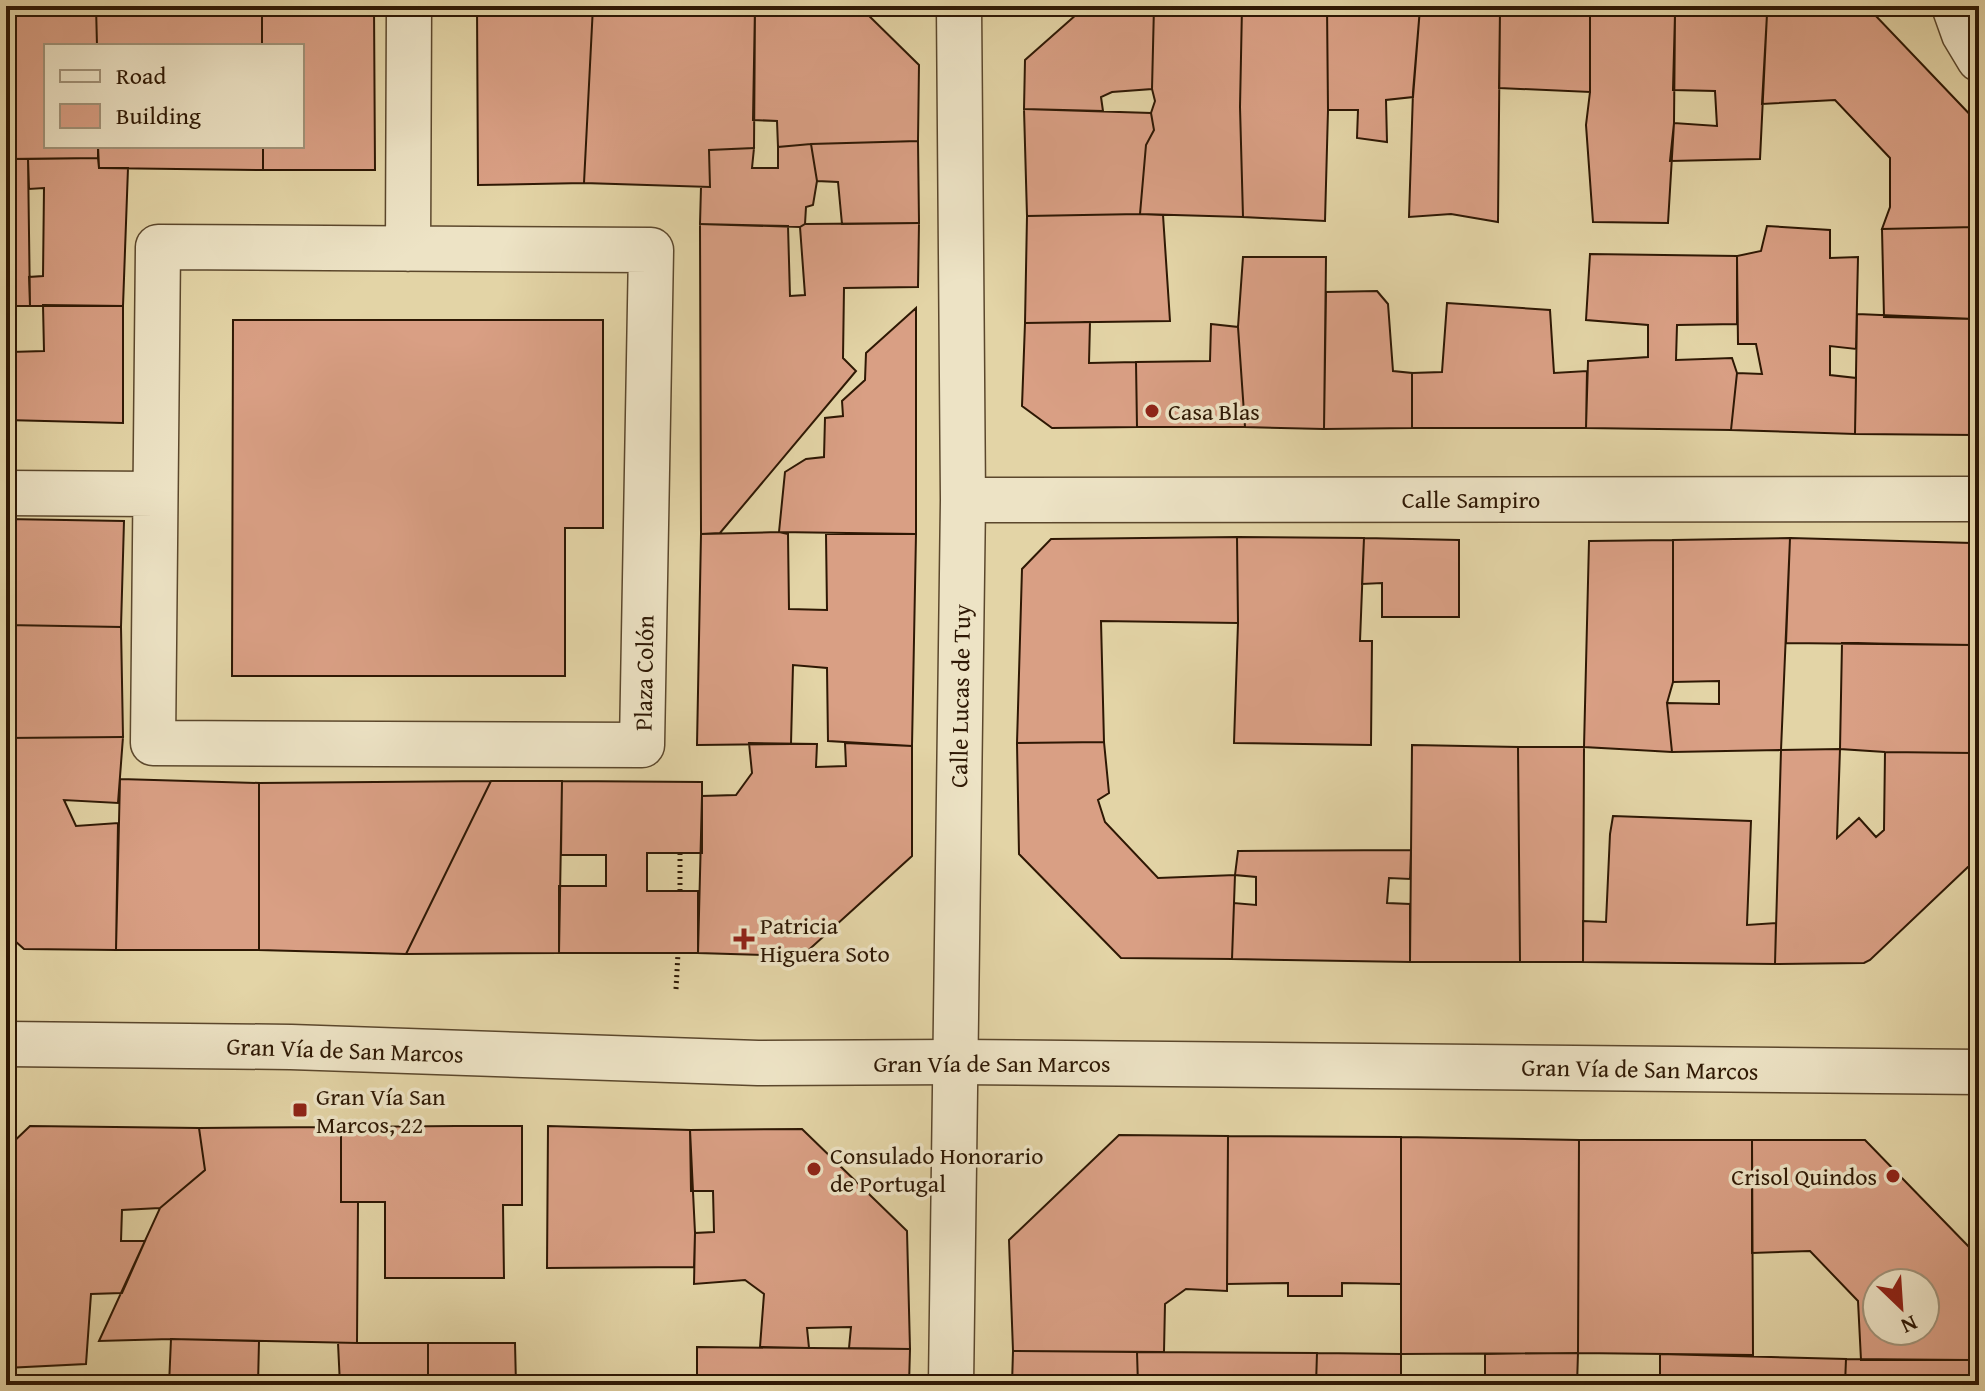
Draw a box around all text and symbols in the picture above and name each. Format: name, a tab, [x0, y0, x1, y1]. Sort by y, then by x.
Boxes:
legend	[44, 44, 304, 148]
text: Road	[116, 58, 166, 93]
text: Building	[116, 98, 201, 133]
place label: Casa Blas	[1168, 394, 1260, 429]
marker: Casa Blas	[1143, 402, 1161, 420]
street label: Calle Sampiro	[1402, 482, 1540, 517]
street label: Calle Lucas de Tuy	[941, 604, 979, 788]
street label: Plaza Colón	[625, 614, 663, 731]
place label: Patricia Higuera Soto	[760, 908, 890, 971]
marker: Patricia Higuera Soto	[735, 930, 753, 948]
street label: Gran Vía de San Marcos	[226, 1028, 464, 1072]
street label: Gran Vía de San Marcos	[873, 1046, 1111, 1081]
street label: Gran Vía de San Marcos	[1521, 1049, 1759, 1089]
place label: Gran Vía San Marcos, 22	[316, 1079, 446, 1142]
marker: Gran Vía San Marcos, 22	[291, 1101, 309, 1119]
place label: Consulado Honorario de Portugal	[830, 1138, 1043, 1201]
place label: Crisol Quindos	[1731, 1159, 1877, 1194]
marker: Consulado Honorario de Portugal	[805, 1160, 823, 1178]
marker: Crisol Quindos	[1884, 1167, 1902, 1185]
north arrow	[1861, 1267, 1941, 1347]
text: N	[1896, 1308, 1923, 1343]

